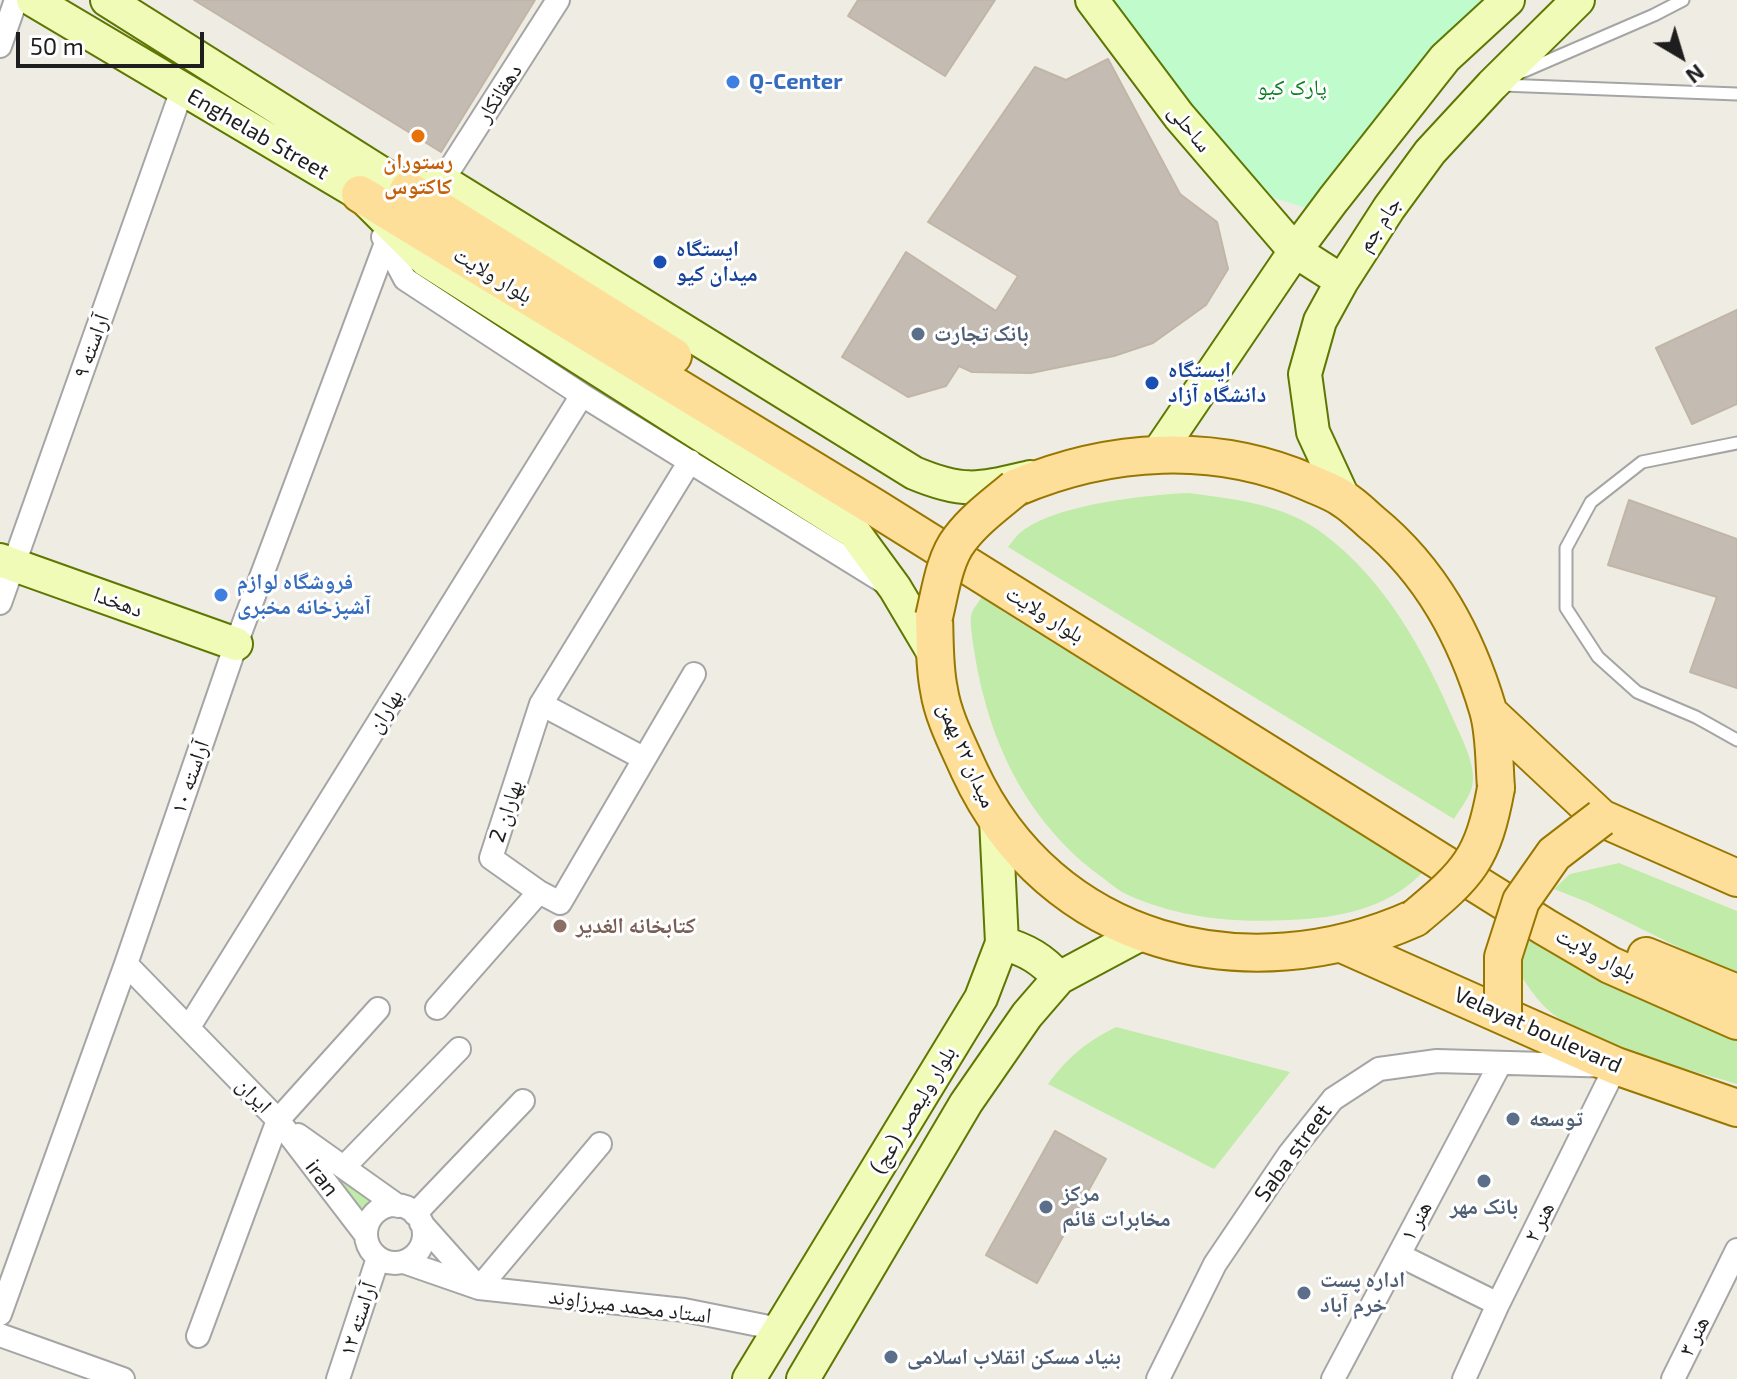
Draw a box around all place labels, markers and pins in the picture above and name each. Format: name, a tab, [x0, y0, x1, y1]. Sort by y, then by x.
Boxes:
place label: Q-Center	[749, 69, 843, 95]
marker: Q-Center	[724, 73, 742, 91]
marker: رستوران کاکتوس	[409, 127, 427, 145]
place label: رستوران کاکتوس	[383, 149, 453, 200]
place label: ایستگاه میدان کیو	[676, 236, 758, 288]
marker: ایستگاه میدان کیو	[651, 253, 669, 271]
place label: بانک تجارت	[934, 321, 1028, 347]
marker: بانک تجارت	[909, 325, 927, 343]
place label: ایستگاه دانشگاه آزاد	[1168, 357, 1266, 408]
marker: ایستگاه دانشگاه آزاد	[1143, 374, 1161, 392]
place label: فروشگاه لوازم آشپزخانه مخبری	[237, 569, 371, 620]
marker: فروشگاه لوازم آشپزخانه مخبری	[212, 586, 230, 604]
place label: کتابخانه الغدیر	[576, 913, 696, 939]
marker: کتابخانه الغدیر	[551, 917, 569, 935]
place label: توسعه	[1529, 1106, 1583, 1132]
marker: توسعه	[1504, 1110, 1522, 1128]
marker: بانک مهر	[1475, 1172, 1493, 1190]
place label: مرکز مخابرات قائم	[1062, 1181, 1171, 1232]
place label: بانک مهر	[1450, 1194, 1518, 1220]
marker: مرکز مخابرات قائم	[1037, 1198, 1055, 1216]
place label: اداره پست خرم آباد	[1320, 1267, 1405, 1318]
marker: اداره پست خرم آباد	[1295, 1284, 1313, 1302]
place label: بنیاد مسکن انقلاب اسلامی	[907, 1344, 1121, 1370]
marker: بنیاد مسکن انقلاب اسلامی	[882, 1348, 900, 1366]

